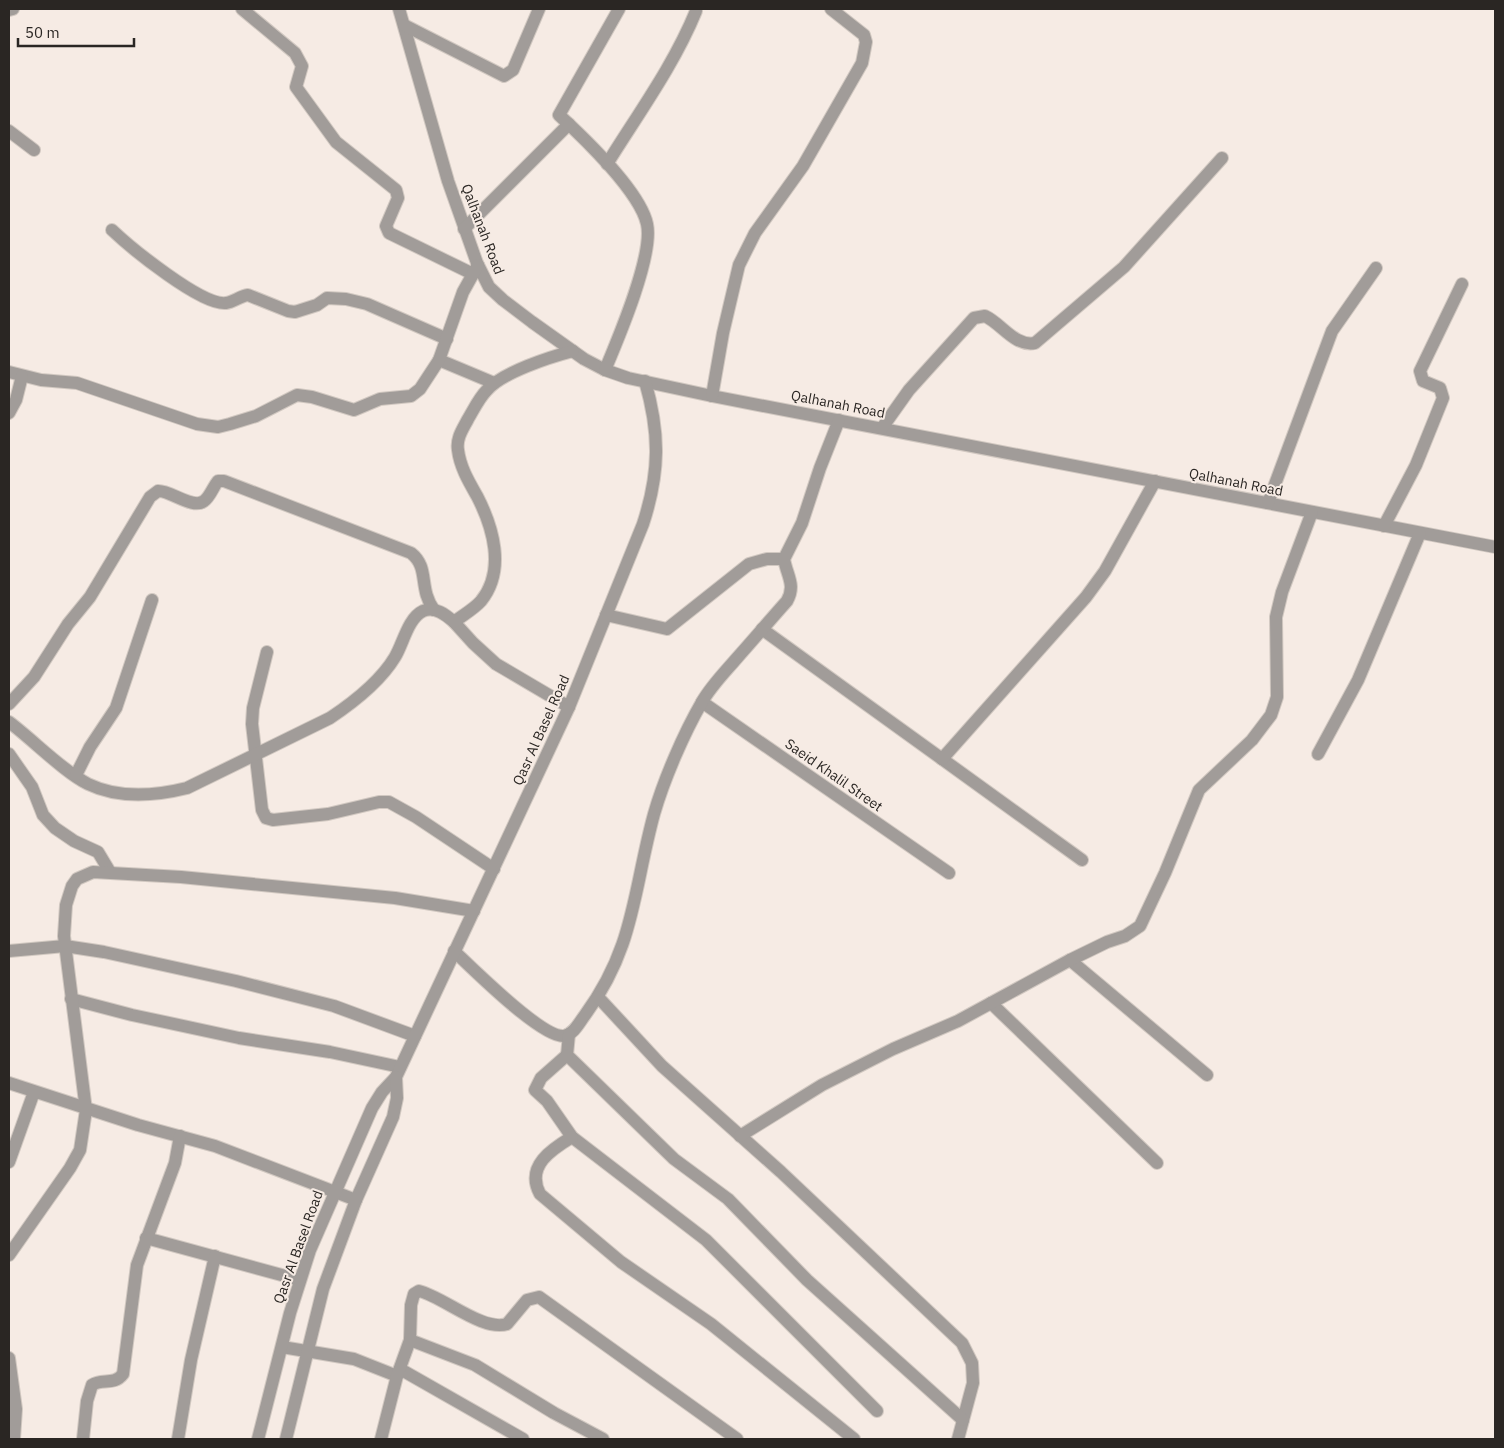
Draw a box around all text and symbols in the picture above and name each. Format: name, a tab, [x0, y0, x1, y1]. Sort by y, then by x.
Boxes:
scale bar	[18, 15, 134, 47]
text: 50 m	[25, 23, 60, 42]
street label: Qalhanah Road	[457, 181, 509, 277]
street label: Qalhanah Road	[789, 386, 887, 422]
street label: Qalhanah Road	[1187, 464, 1285, 500]
street label: Qasr Al Basel Road	[509, 672, 573, 788]
street label: Saeid Khalil Street	[782, 735, 886, 815]
street label: Qasr Al Basel Road	[269, 1188, 327, 1306]

